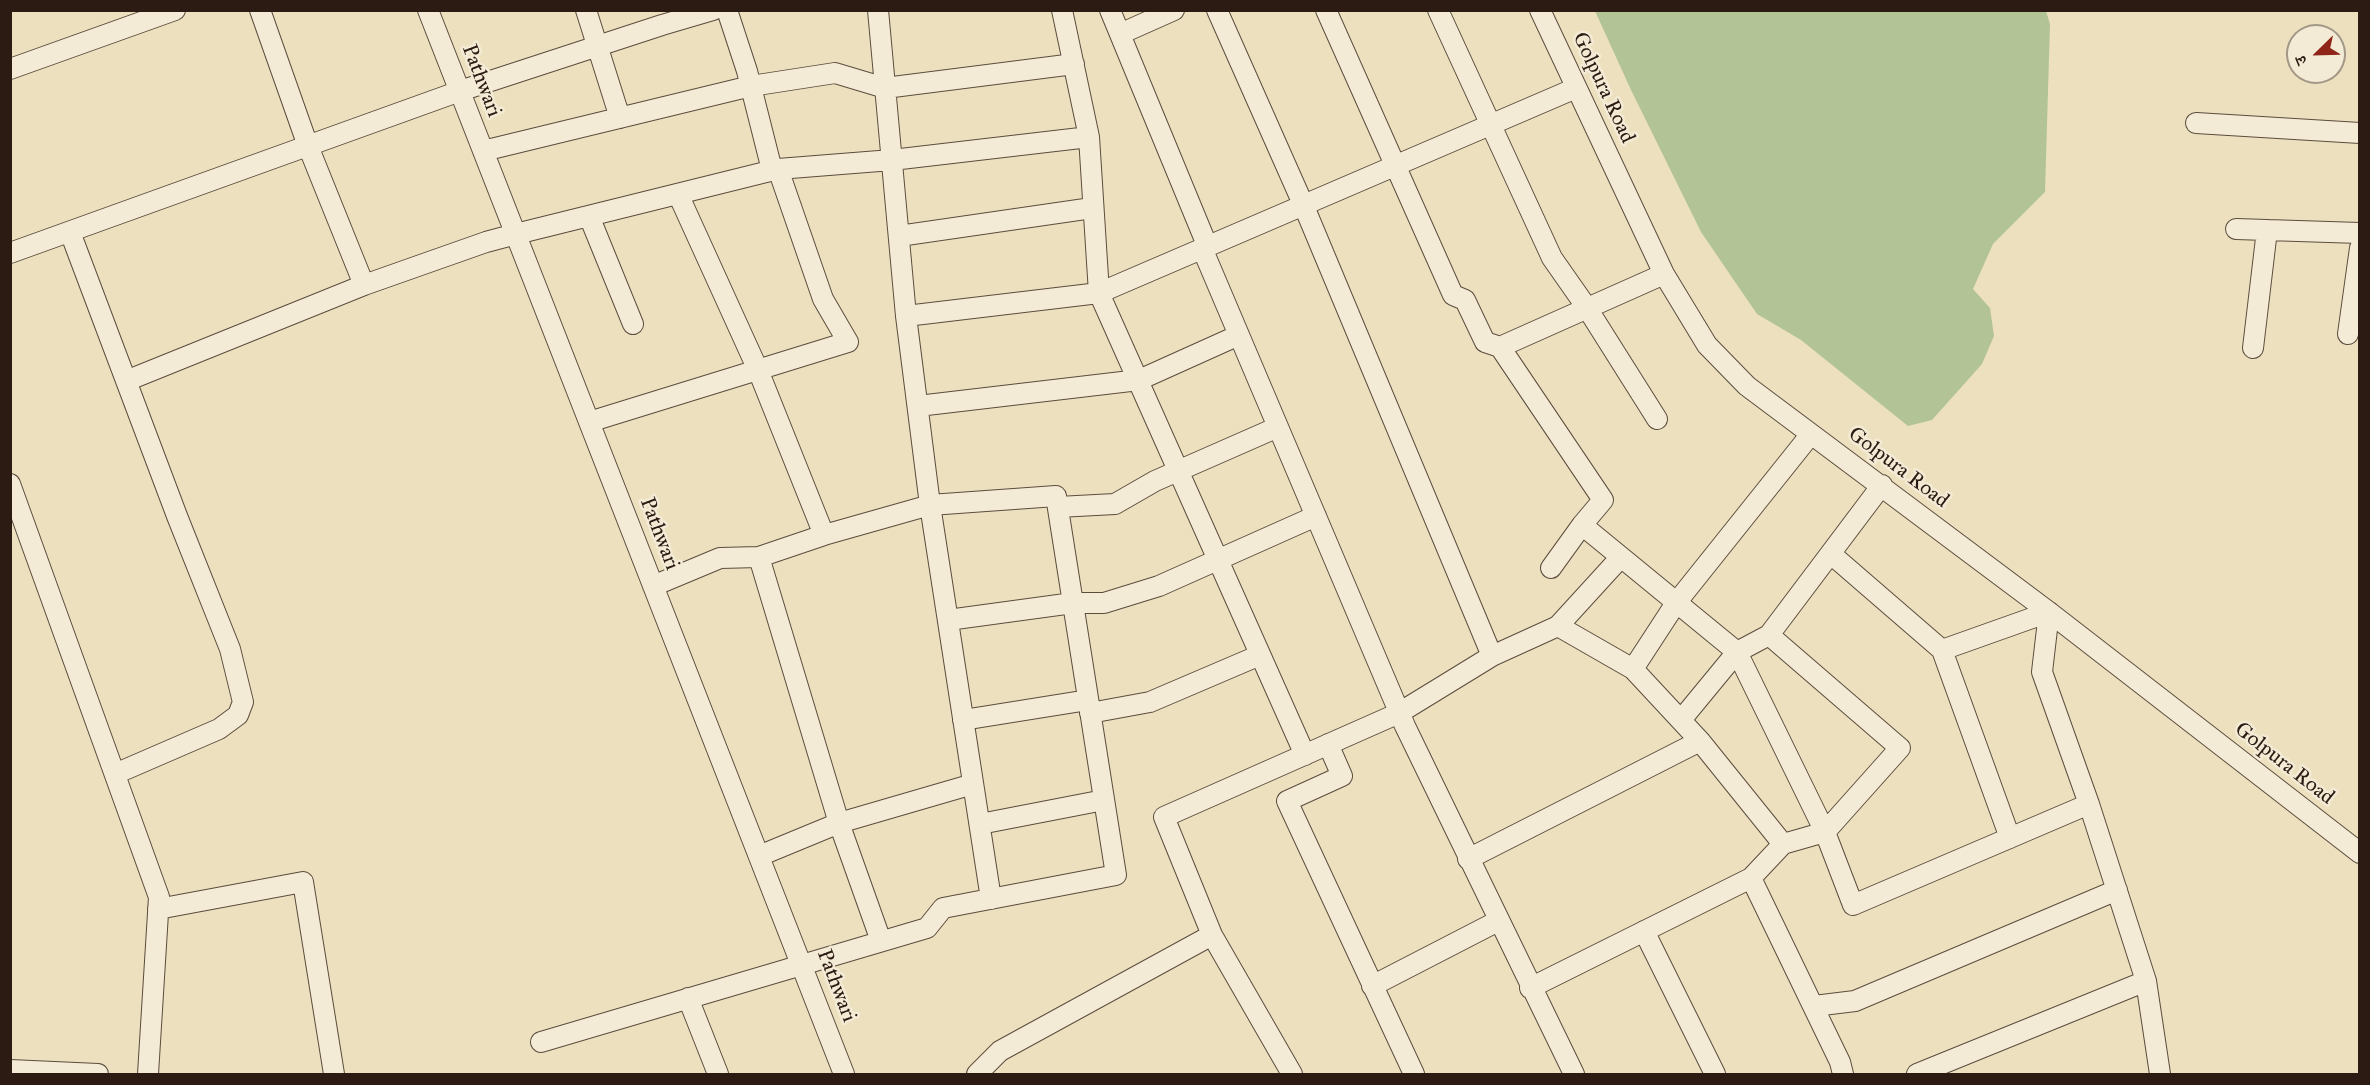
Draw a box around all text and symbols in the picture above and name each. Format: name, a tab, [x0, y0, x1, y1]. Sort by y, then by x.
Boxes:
north arrow	[2286, 24, 2346, 84]
street label: Golpura Road	[1566, 29, 1640, 147]
street label: Pathwari	[456, 41, 506, 121]
text: उ	[2290, 53, 2311, 68]
street label: Golpura Road	[1843, 422, 1953, 514]
street label: Pathwari	[634, 494, 684, 574]
street label: Golpura Road	[2229, 717, 2339, 811]
street label: Pathwari	[811, 946, 861, 1026]

